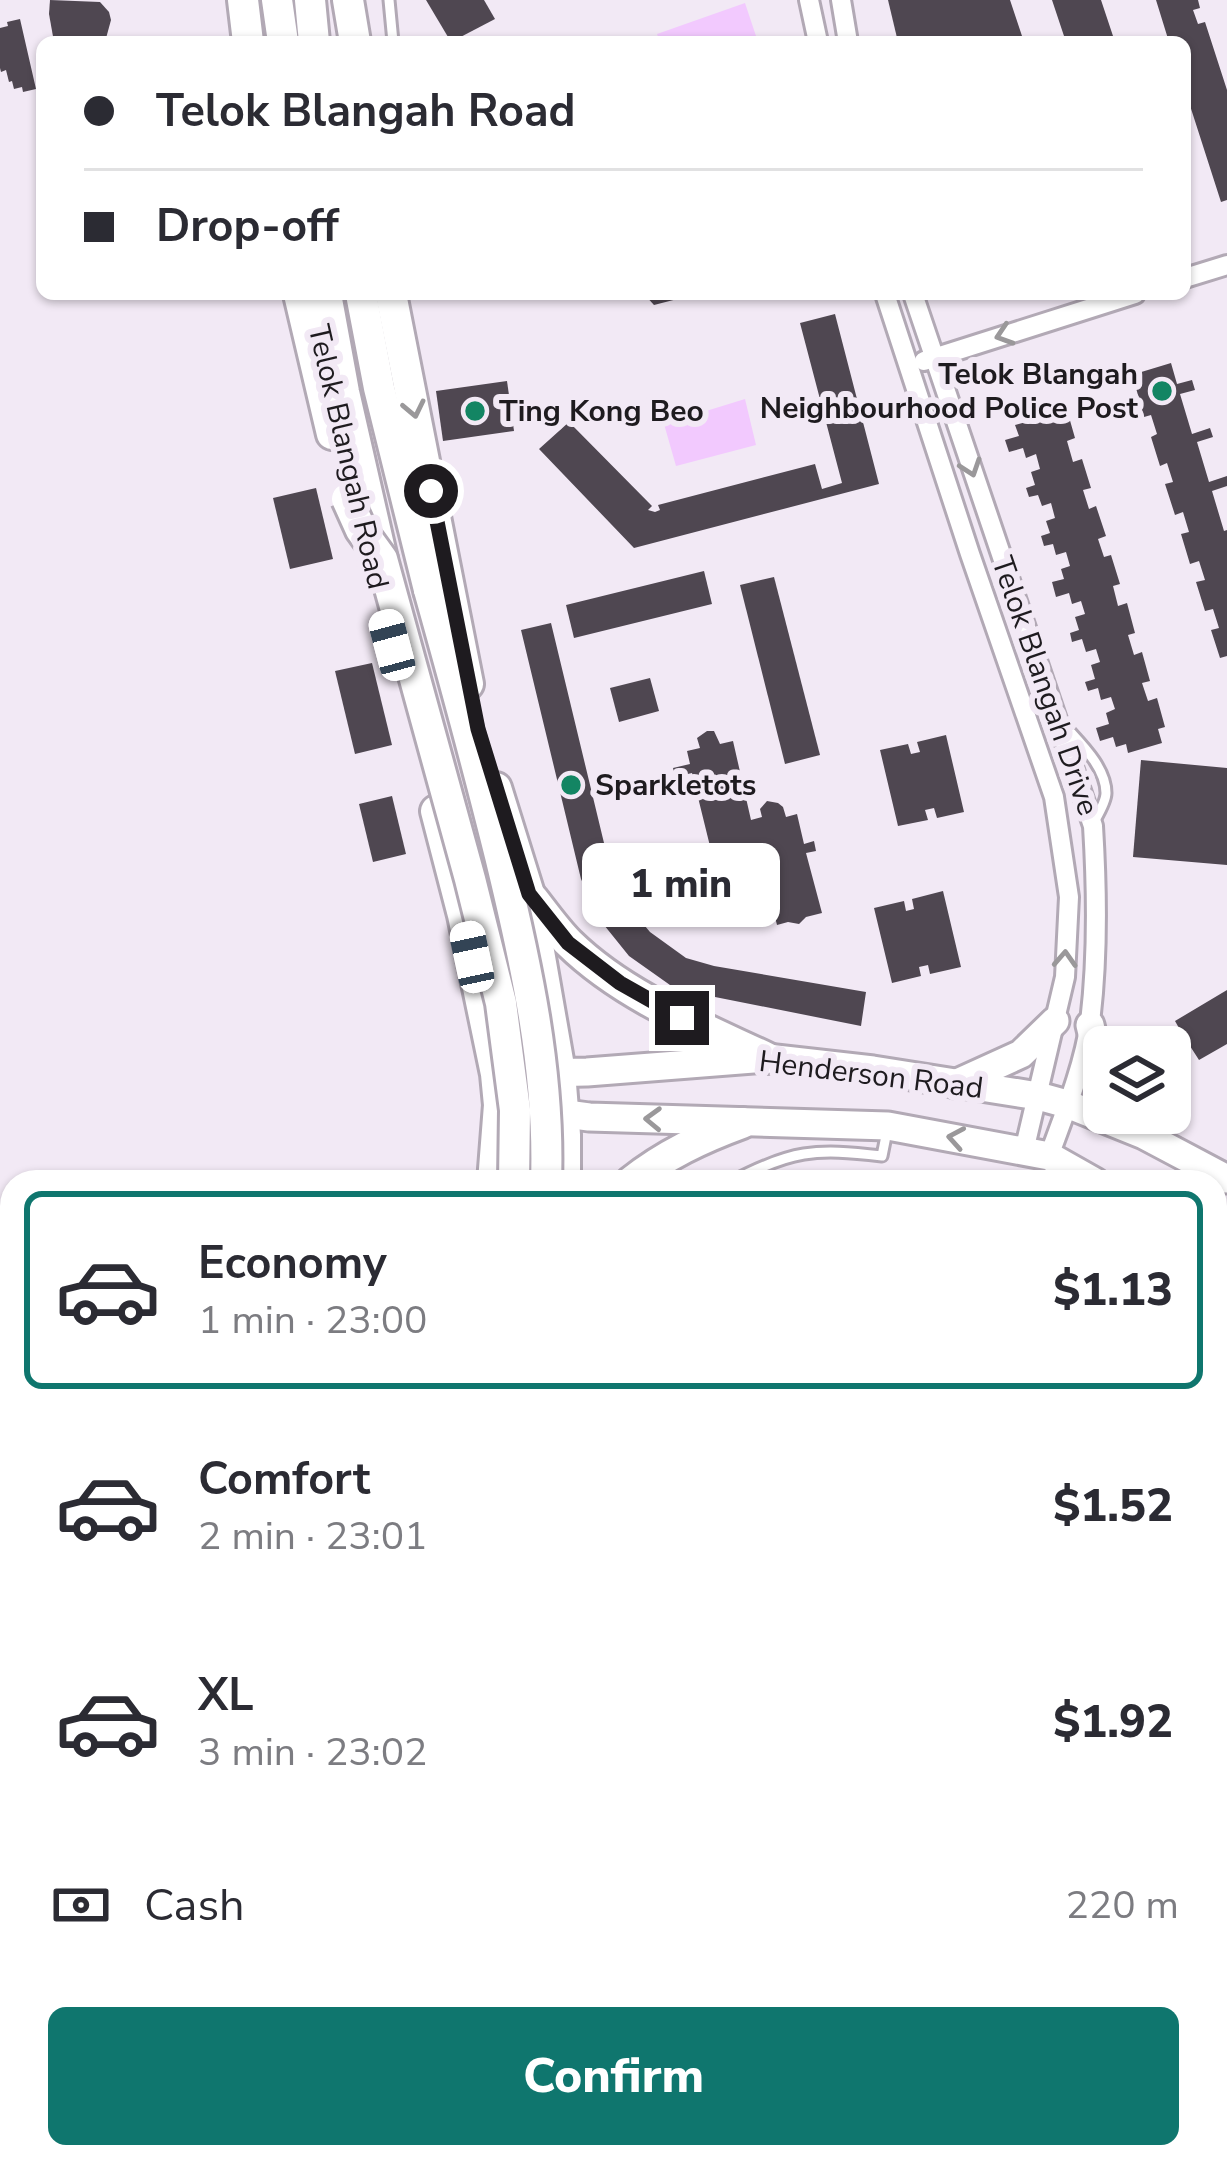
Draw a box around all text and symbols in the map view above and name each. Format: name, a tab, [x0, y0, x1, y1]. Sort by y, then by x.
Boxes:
text: Telok Blangah Road	[156, 81, 576, 142]
text: Drop-off	[156, 196, 339, 257]
street label: Telok Blangah Road	[298, 321, 398, 593]
one-way arrow	[994, 321, 1015, 346]
place label: Telok Blangah Neighbourhood Police Post	[760, 354, 1138, 429]
marker: Telok Blangah Neighbourhood Police Post	[1149, 378, 1175, 404]
place label: Ting Kong Beo	[499, 391, 704, 432]
one-way arrow	[401, 398, 426, 418]
marker: Ting Kong Beo	[462, 398, 488, 424]
one-way arrow	[957, 457, 982, 478]
route start	[404, 464, 458, 518]
street label: Telok Blangah Drive	[981, 551, 1109, 821]
car	[365, 606, 419, 684]
place label: Sparkletots	[595, 765, 756, 806]
marker: Sparkletots	[558, 772, 584, 798]
callout: 1 min	[583, 844, 781, 928]
text: 1 min	[630, 858, 732, 911]
car	[447, 918, 497, 996]
one-way arrow	[1052, 949, 1078, 968]
route end	[655, 991, 709, 1045]
map controls	[1083, 1026, 1191, 1134]
button: layers	[1083, 1026, 1191, 1134]
street label: Henderson Road	[757, 1041, 985, 1109]
one-way arrow	[643, 1107, 662, 1133]
one-way arrow	[947, 1127, 967, 1152]
text: Economy	[198, 1233, 387, 1294]
icon: car	[54, 1236, 162, 1344]
text: $1.13	[1053, 1260, 1173, 1321]
text: 1 min · 23:00	[198, 1294, 427, 1347]
text: Comfort	[198, 1449, 370, 1510]
icon: car	[54, 1452, 162, 1560]
text: $1.52	[1053, 1476, 1173, 1537]
text: 2 min · 23:01	[198, 1510, 427, 1563]
text: XL	[198, 1665, 254, 1726]
icon: car	[54, 1668, 162, 1776]
text: $1.92	[1053, 1692, 1173, 1753]
text: 3 min · 23:02	[198, 1726, 427, 1779]
icon: cash	[48, 1872, 114, 1938]
text: Cash	[144, 1875, 245, 1936]
text: 220 m	[1065, 1879, 1179, 1932]
button: Confirm	[48, 2007, 1179, 2145]

